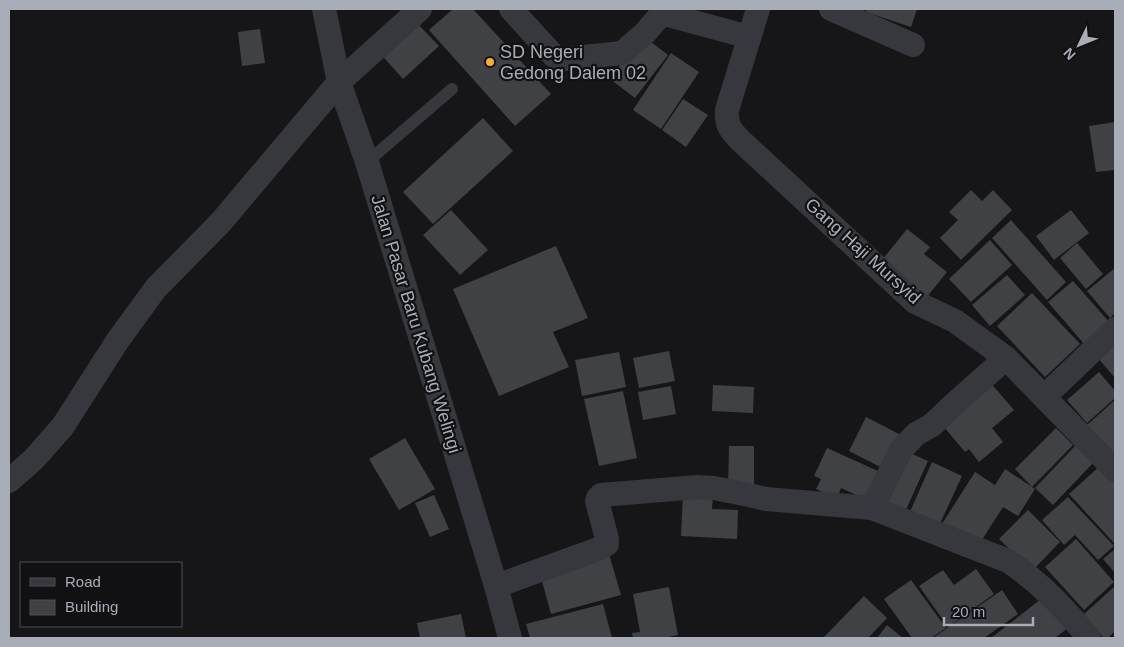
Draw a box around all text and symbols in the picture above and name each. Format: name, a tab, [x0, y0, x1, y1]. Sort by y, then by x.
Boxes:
north arrow	[1054, 20, 1104, 70]
place label: SD Negeri Gedong Dalem 02	[500, 42, 646, 83]
text: N	[1060, 45, 1079, 63]
marker: SD Negeri Gedong Dalem 02	[484, 56, 496, 68]
street label: Jalan Pasar Baru Kubang Welingi	[367, 193, 465, 455]
street label: Gang Haji Mursyid	[801, 194, 925, 308]
legend	[20, 562, 182, 627]
text: Road	[65, 573, 101, 590]
scale bar	[944, 594, 1033, 626]
text: Building	[65, 598, 118, 615]
text: 20 m	[952, 603, 985, 620]

